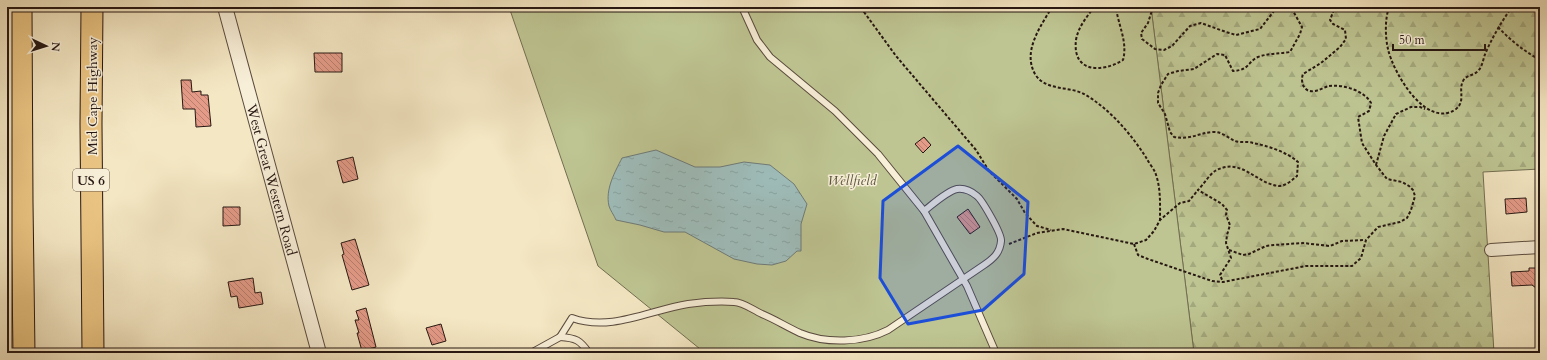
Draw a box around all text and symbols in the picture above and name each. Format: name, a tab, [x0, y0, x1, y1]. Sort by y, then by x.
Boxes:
north arrow	[26, 26, 66, 66]
scale bar	[1393, 26, 1485, 52]
text: 50 m	[1399, 32, 1426, 48]
street label: Mid Cape Highway	[83, 36, 102, 155]
text: N	[48, 41, 63, 52]
street label: West Great Western Road	[242, 101, 301, 258]
road number: US 6	[73, 169, 109, 191]
park label: Wellfield	[828, 171, 878, 190]

